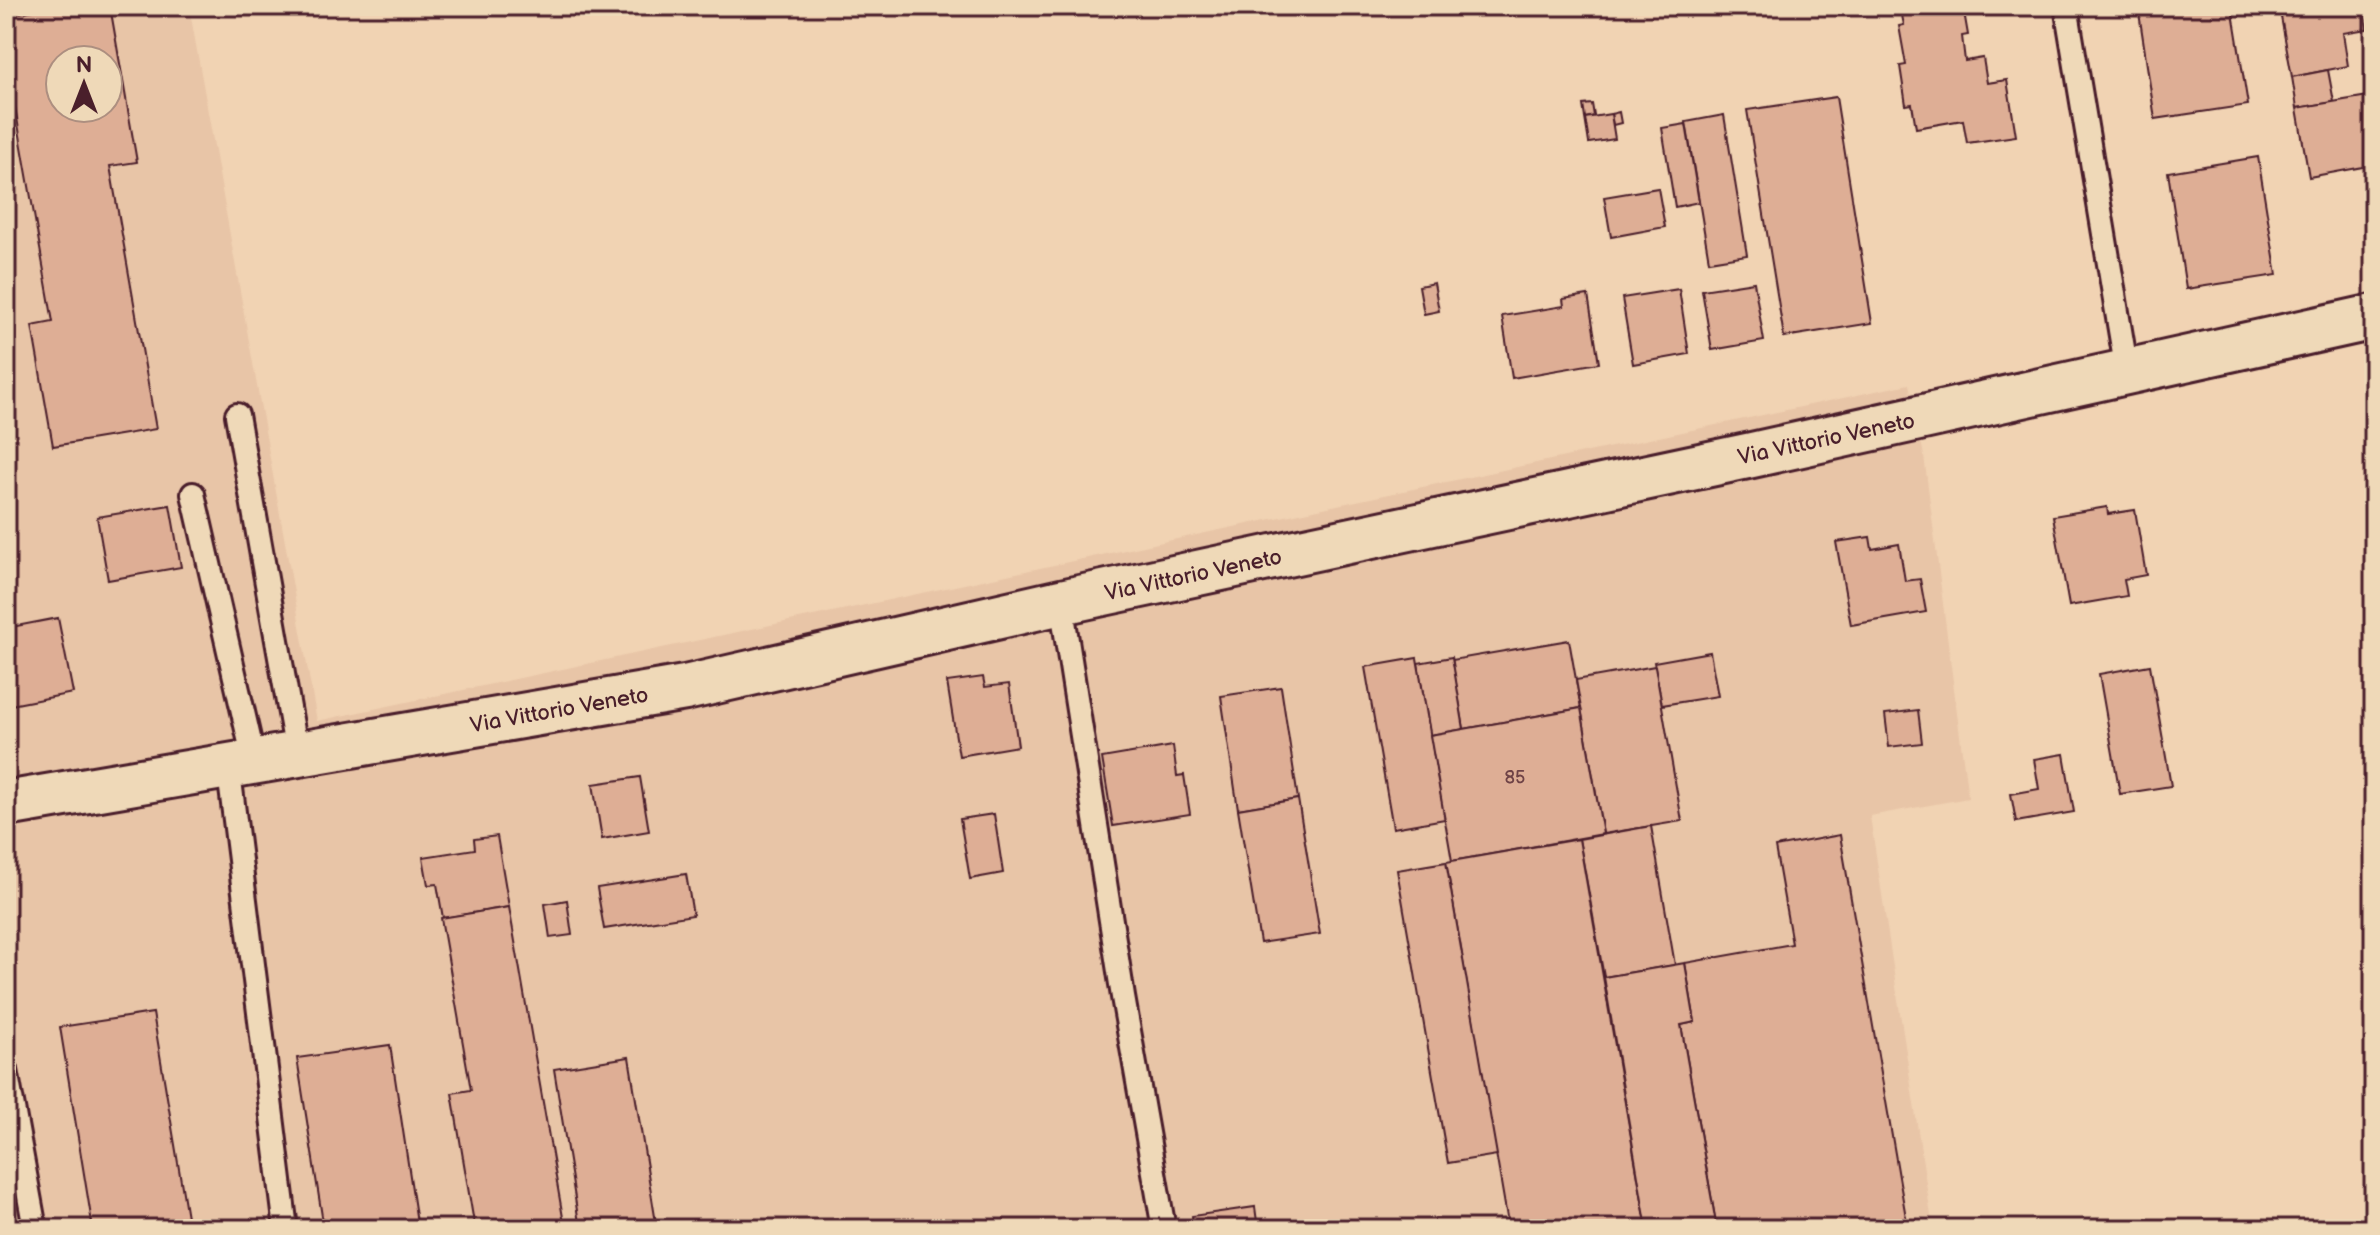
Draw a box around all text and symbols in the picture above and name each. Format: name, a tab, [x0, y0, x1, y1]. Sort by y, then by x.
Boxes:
north arrow	[44, 44, 124, 124]
text: N	[76, 52, 92, 79]
street label: Via Vittorio Veneto	[1735, 408, 1917, 471]
street label: Via Vittorio Veneto	[1102, 544, 1284, 607]
street label: Via Vittorio Veneto	[468, 682, 650, 739]
house number: 85	[1505, 767, 1525, 788]

